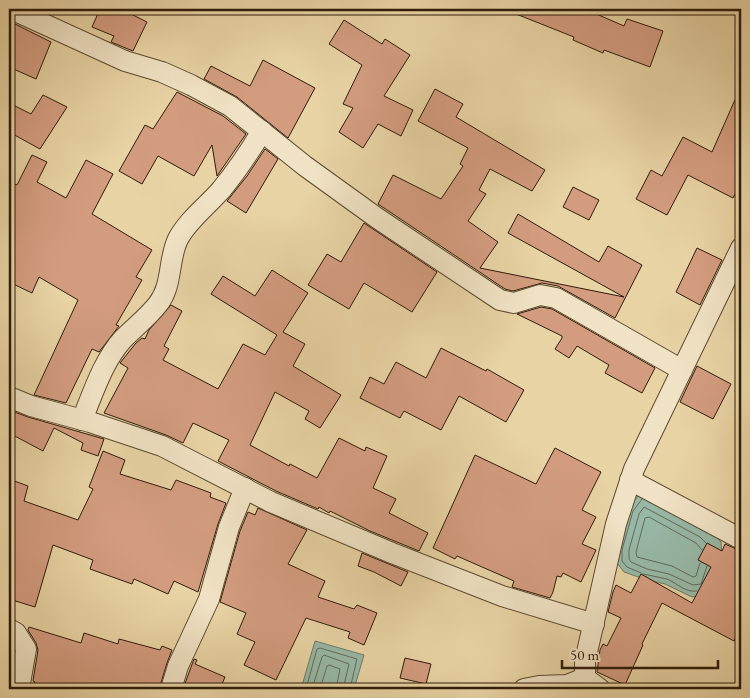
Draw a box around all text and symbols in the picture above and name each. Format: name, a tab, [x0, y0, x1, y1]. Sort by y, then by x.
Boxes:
scale bar	[562, 638, 719, 670]
text: 50 m	[570, 645, 599, 664]

